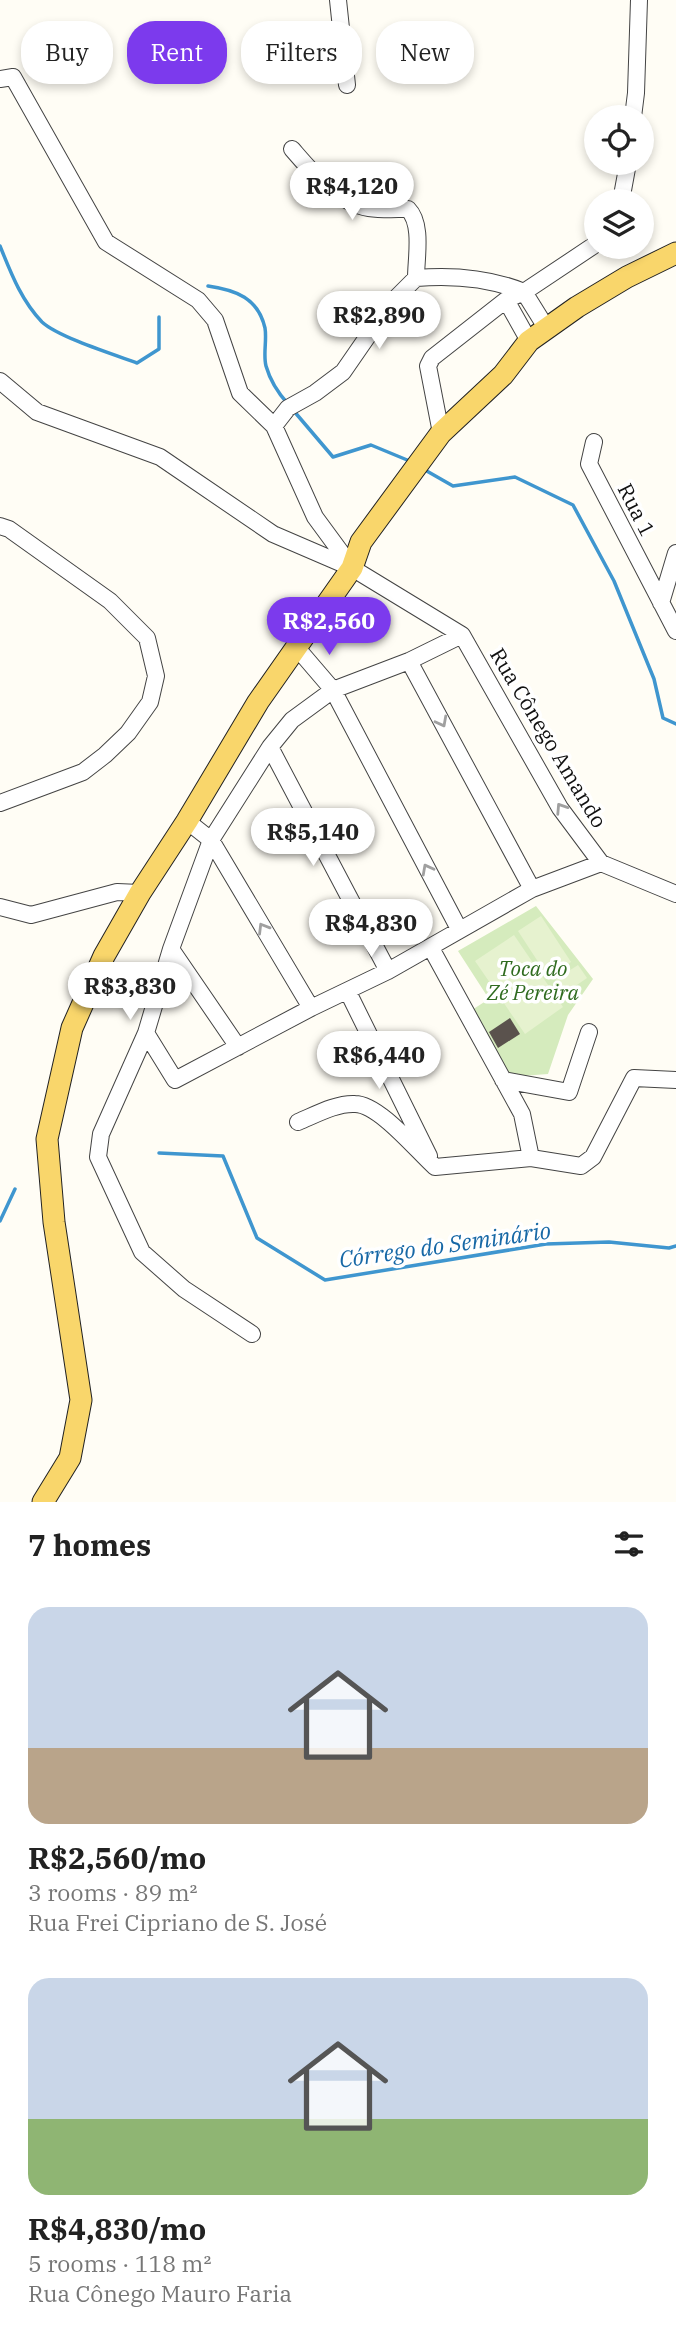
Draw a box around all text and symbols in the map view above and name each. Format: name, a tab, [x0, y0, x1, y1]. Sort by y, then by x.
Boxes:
chip: Buy	[21, 21, 113, 84]
chip: Rent	[127, 21, 227, 84]
chip: Filters	[241, 21, 362, 84]
chip: New	[376, 21, 474, 84]
map controls	[584, 105, 654, 259]
button: locate	[584, 105, 654, 175]
pin: R$4,120	[287, 162, 417, 222]
text: R$4,120	[306, 170, 398, 200]
button: layers	[584, 189, 654, 259]
pin: R$2,890	[314, 292, 444, 351]
text: R$2,890	[333, 299, 425, 329]
street label: Rua 1	[612, 478, 662, 541]
pin: R$2,560	[264, 598, 394, 657]
text: R$2,560	[283, 605, 375, 635]
street label: Rua Cônego Amando	[484, 642, 614, 833]
one-way arrow	[434, 714, 447, 727]
one-way arrow	[557, 803, 570, 816]
pin: R$5,140	[248, 808, 378, 868]
text: R$5,140	[267, 816, 359, 846]
one-way arrow	[422, 864, 436, 876]
pin: R$4,830	[306, 900, 436, 959]
text: R$4,830	[325, 907, 417, 937]
one-way arrow	[259, 922, 272, 935]
park label: Toca do Zé Pereira	[486, 954, 579, 1006]
pin: R$3,830	[65, 962, 195, 1022]
text: R$3,830	[84, 970, 176, 1000]
pin: R$6,440	[314, 1032, 444, 1091]
text: R$6,440	[333, 1039, 425, 1069]
water label: Córrego do Seminário	[337, 1214, 553, 1274]
text: 7 homes	[28, 1525, 151, 1564]
icon: filters	[610, 1525, 648, 1563]
icon: home	[275, 1652, 401, 1778]
text: R$2,560/mo	[28, 1838, 206, 1877]
text: 3 rooms · 89 m²	[28, 1877, 198, 1907]
text: Rua Frei Cipriano de S. José	[28, 1907, 327, 1937]
icon: home	[275, 2023, 401, 2149]
text: R$4,830/mo	[28, 2209, 206, 2248]
text: 5 rooms · 118 m²	[28, 2248, 211, 2278]
text: Rua Cônego Mauro Faria	[28, 2278, 292, 2308]

